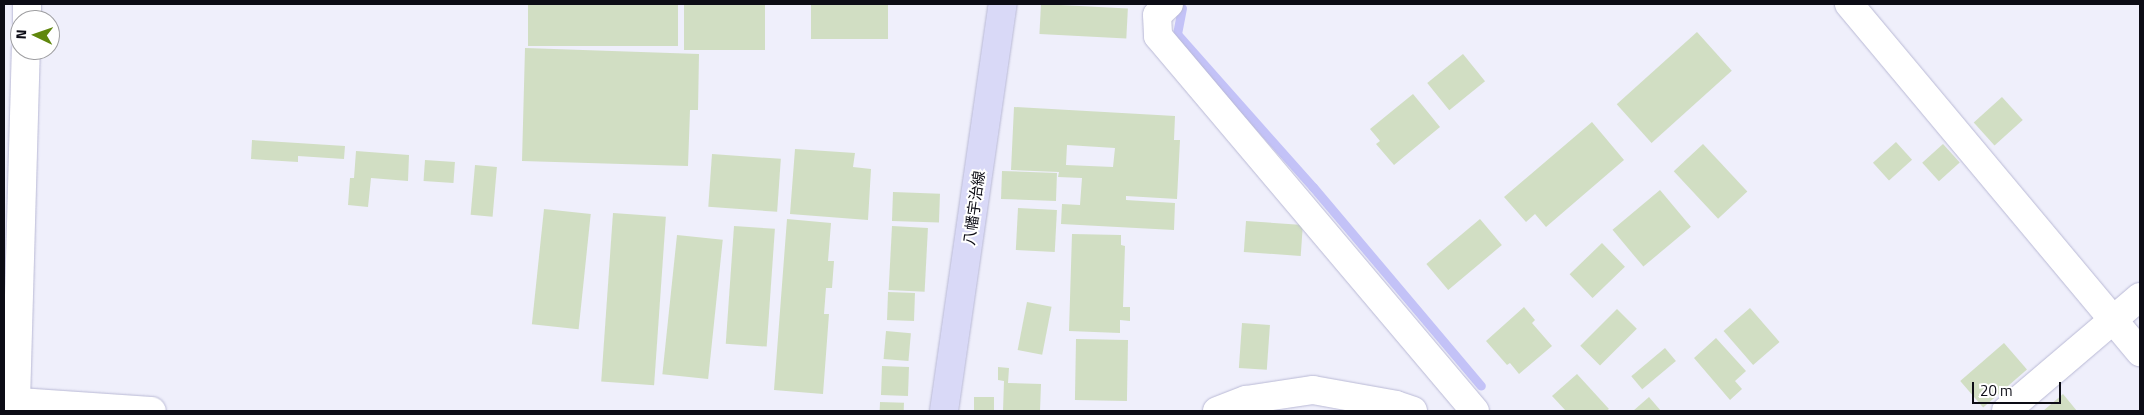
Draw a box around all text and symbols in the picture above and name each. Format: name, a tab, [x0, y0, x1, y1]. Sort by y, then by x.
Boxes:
north arrow	[10, 10, 60, 60]
text: N	[10, 29, 31, 40]
street label: 八幡宇治線	[960, 170, 988, 246]
scale bar	[1974, 372, 2063, 404]
text: 20 m	[1980, 379, 2013, 402]

